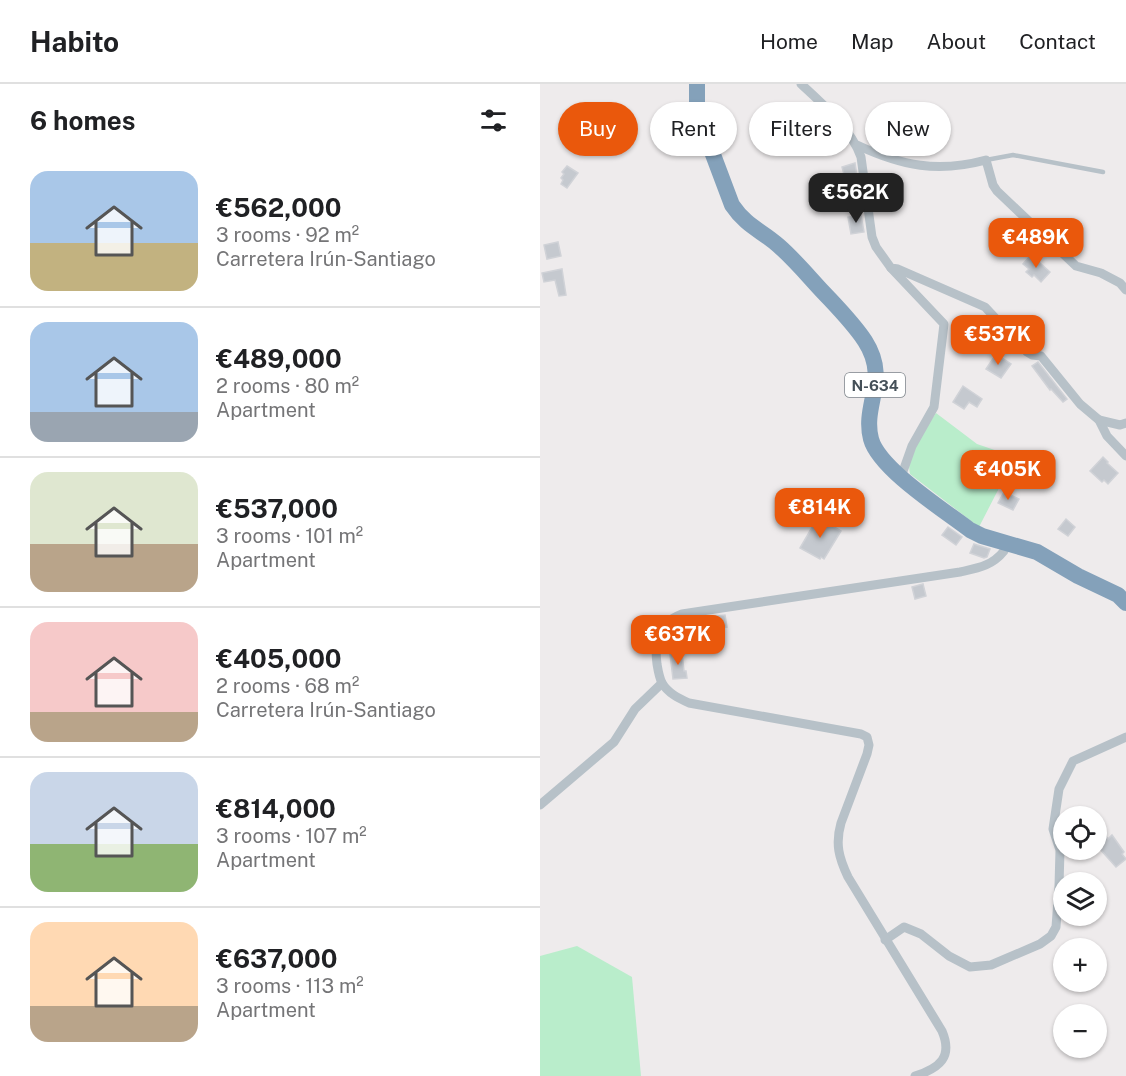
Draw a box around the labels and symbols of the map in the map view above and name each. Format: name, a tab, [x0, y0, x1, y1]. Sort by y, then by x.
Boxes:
pin: €562K	[814, 173, 898, 224]
pin: €489K	[994, 218, 1078, 269]
pin: €537K	[956, 315, 1040, 366]
road number: N-634	[845, 373, 905, 397]
pin: €405K	[966, 450, 1050, 501]
pin: €814K	[778, 488, 862, 539]
pin: €637K	[636, 615, 720, 666]

